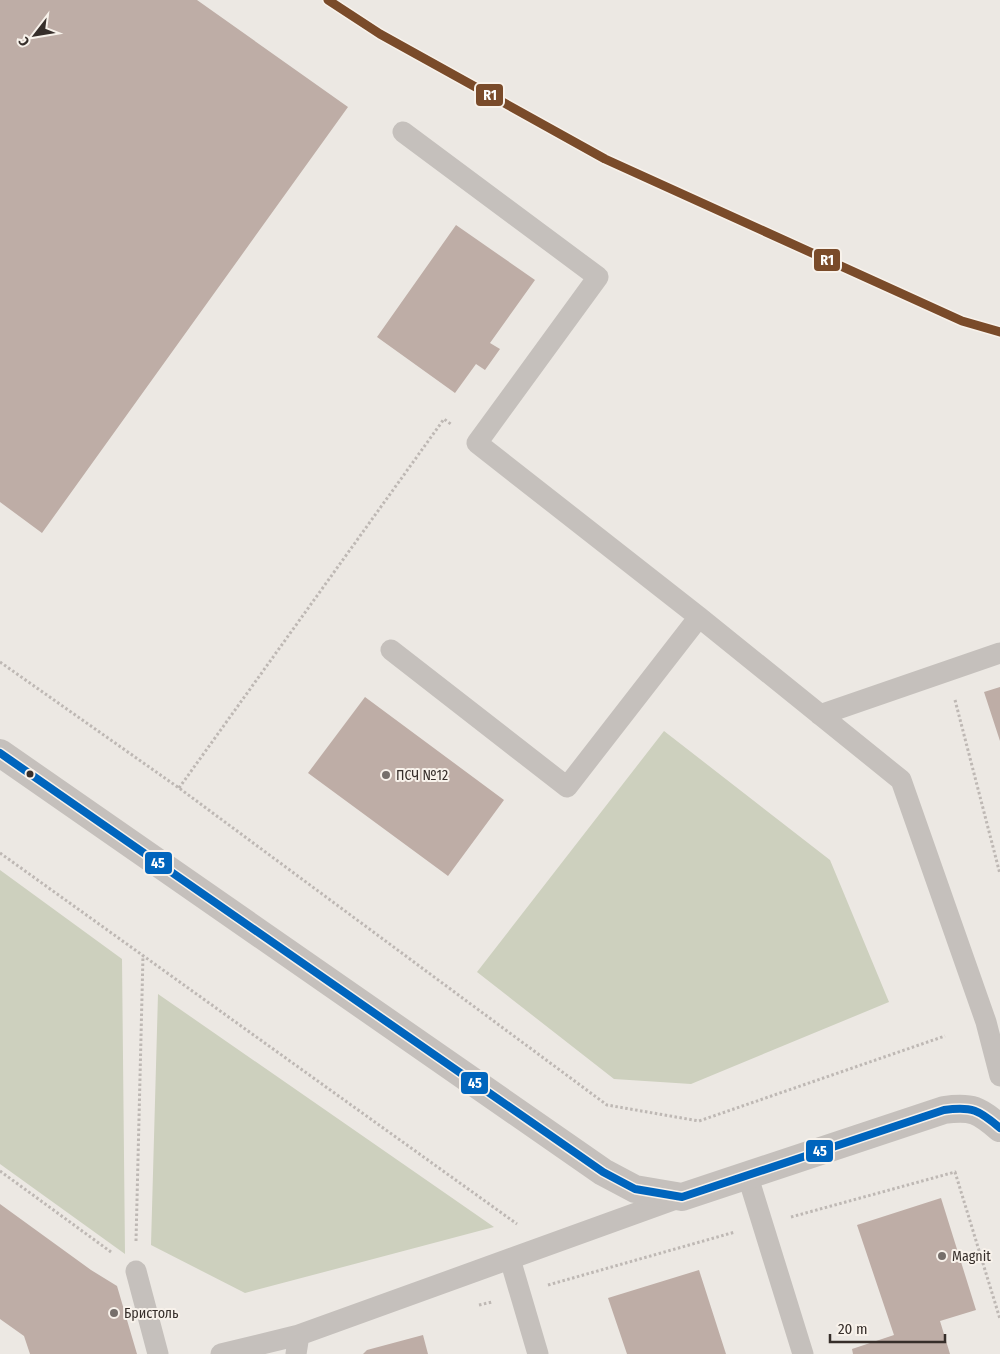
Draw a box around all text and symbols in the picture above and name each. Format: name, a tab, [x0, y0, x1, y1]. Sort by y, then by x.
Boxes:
north arrow	[10, 10, 60, 60]
text: С	[15, 33, 33, 49]
line badge: R1	[475, 83, 504, 107]
text: R1	[483, 87, 497, 104]
line badge: R1	[813, 248, 841, 272]
text: R1	[820, 252, 834, 269]
place label: ПСЧ №12	[396, 767, 448, 784]
unlabelled marker	[25, 769, 35, 779]
marker: ПСЧ №12	[380, 769, 392, 781]
line badge: 45	[144, 851, 173, 875]
text: 45	[151, 855, 165, 872]
line badge: 45	[460, 1071, 489, 1095]
text: 45	[468, 1075, 482, 1092]
line badge: 45	[805, 1139, 834, 1163]
text: 45	[813, 1143, 827, 1160]
place label: Magnit	[952, 1248, 991, 1265]
marker: Magnit	[936, 1250, 948, 1262]
place label: Бристоль	[124, 1305, 179, 1322]
marker: Бристоль	[108, 1307, 120, 1319]
scale bar	[830, 1312, 945, 1344]
text: 20 m	[838, 1320, 868, 1338]

